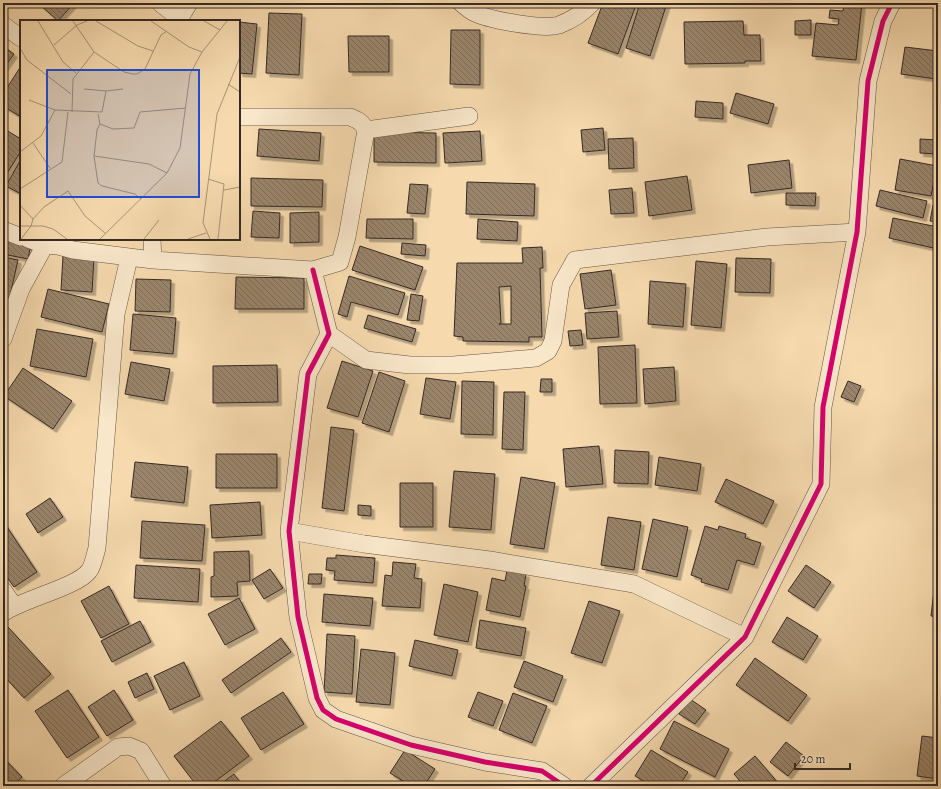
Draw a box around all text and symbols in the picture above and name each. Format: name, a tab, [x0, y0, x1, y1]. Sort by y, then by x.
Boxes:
inset map	[20, 20, 240, 240]
scale bar	[795, 745, 850, 771]
text: 20 m	[801, 751, 825, 767]

